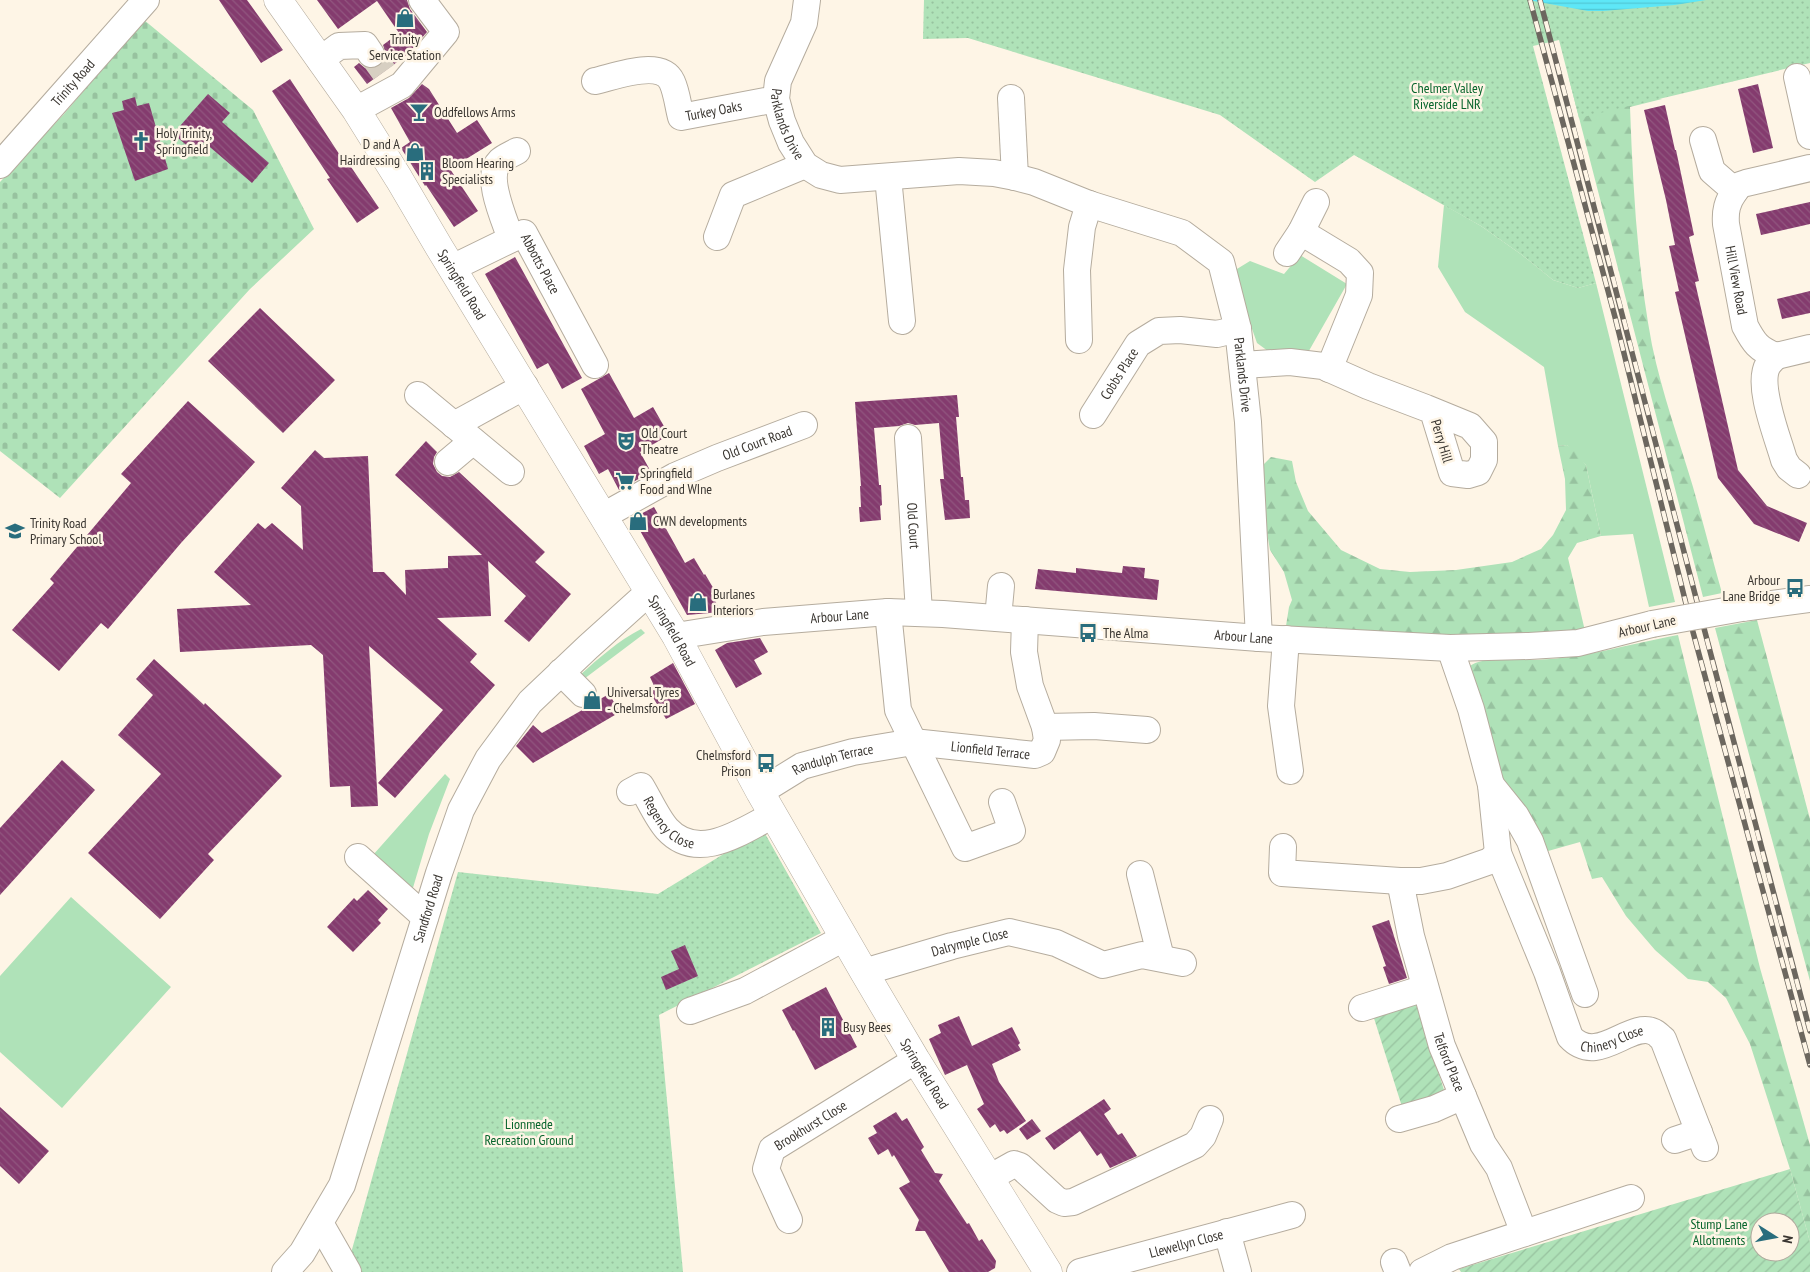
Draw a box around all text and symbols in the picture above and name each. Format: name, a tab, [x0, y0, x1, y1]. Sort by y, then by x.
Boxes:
shop icon: Trinity Service Station	[394, 7, 416, 29]
place label: Trinity Service Station	[369, 30, 441, 64]
street label: Trinity Road	[47, 55, 98, 110]
park label: Chelmer Valley Riverside LNR	[1411, 79, 1484, 113]
street label: Parklands Drive	[767, 88, 808, 163]
street label: Turkey Oaks	[684, 97, 744, 125]
bar icon: Oddfellows Arms	[408, 101, 430, 123]
place label: Oddfellows Arms	[434, 103, 516, 121]
place label: Holy Trinity, Springfield	[156, 124, 213, 158]
church icon: Holy Trinity, Springfield	[130, 130, 152, 152]
place label: D and A Hairdressing	[340, 135, 400, 169]
shop icon: D and A Hairdressing	[404, 141, 426, 163]
place label: Bloom Hearing Specialists	[442, 154, 514, 188]
building icon: Bloom Hearing Specialists	[416, 160, 438, 182]
street label: Abbotts Place	[517, 230, 564, 297]
street label: Hill View Road	[1721, 244, 1752, 316]
street label: Springfield Road	[434, 246, 490, 323]
street label: Parklands Drive	[1230, 337, 1256, 413]
street label: Cobbs Place	[1096, 344, 1142, 403]
street label: Perry Hill	[1427, 417, 1457, 465]
street label: Old Court Road	[720, 421, 795, 464]
place label: Old Court Theatre	[641, 424, 687, 458]
theatre icon: Old Court Theatre	[615, 430, 637, 452]
place label: Springfield Food and WIne	[640, 464, 712, 498]
supermarket icon: Springfield Food and WIne	[614, 470, 636, 492]
street label: Old Court	[903, 502, 924, 550]
shop icon: CWN developments	[627, 510, 649, 532]
place label: CWN developments	[653, 512, 747, 530]
place label: Trinity Road Primary School	[30, 514, 102, 548]
school or university icon: Trinity Road Primary School	[4, 520, 26, 542]
place label: Arbour Lane Bridge	[1723, 571, 1780, 605]
bus stop icon: Arbour Lane Bridge	[1784, 577, 1806, 599]
place label: Burlanes Interiors	[713, 585, 755, 619]
shop icon: Burlanes Interiors	[687, 591, 709, 613]
street label: Springfield Road	[644, 592, 700, 669]
street label: Arbour Lane	[810, 605, 870, 627]
street label: Arbour Lane	[1616, 611, 1678, 641]
bus stop icon: The Alma	[1077, 622, 1099, 644]
place label: The Alma	[1103, 624, 1148, 642]
street label: Arbour Lane	[1214, 626, 1274, 648]
place label: Universal Tyres - Chelmsford	[607, 683, 679, 717]
shop icon: Universal Tyres - Chelmsford	[581, 689, 603, 711]
street label: Lionfield Terrace	[950, 737, 1031, 763]
street label: Randulph Terrace	[789, 740, 875, 779]
place label: Chelmsford Prison	[696, 746, 751, 780]
bus stop icon: Chelmsford Prison	[755, 752, 777, 774]
street label: Regency Close	[639, 793, 696, 853]
street label: Sandford Road	[409, 872, 447, 945]
street label: Dalrymple Close	[929, 923, 1010, 961]
building icon: Busy Bees	[817, 1016, 839, 1038]
place label: Busy Bees	[843, 1018, 891, 1036]
street label: Chinery Close	[1578, 1021, 1645, 1056]
street label: Telford Place	[1430, 1031, 1469, 1095]
street label: Springfield Road	[896, 1035, 953, 1112]
street label: Brookhurst Close	[771, 1096, 850, 1154]
park label: Lionmede Recreation Ground	[484, 1115, 574, 1149]
north arrow	[1750, 1212, 1800, 1262]
park label: Stump Lane Allotments	[1690, 1215, 1748, 1249]
street label: Llewellyn Close	[1147, 1225, 1225, 1262]
text: N	[1778, 1234, 1797, 1245]

